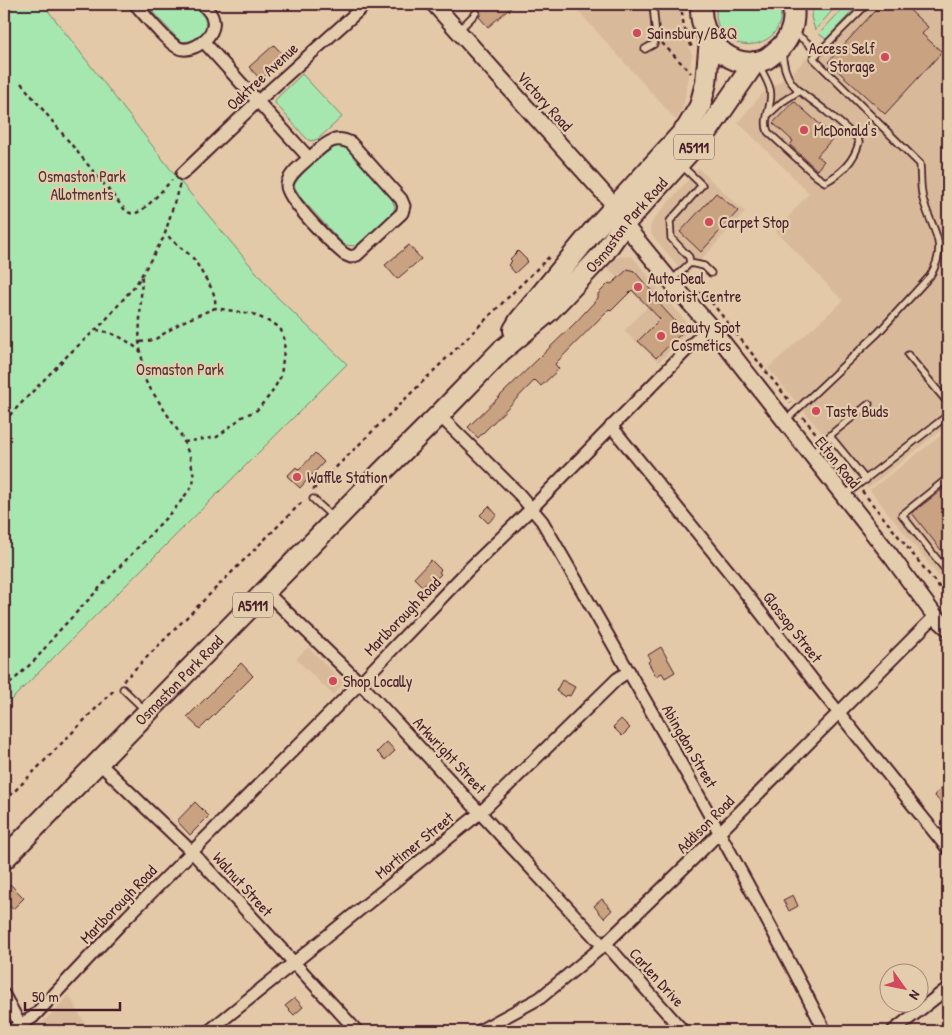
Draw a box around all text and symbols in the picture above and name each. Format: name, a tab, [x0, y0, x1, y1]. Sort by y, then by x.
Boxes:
place label: Sainsbury/B&Q	[647, 22, 737, 44]
marker: Sainsbury/B&Q	[631, 27, 643, 39]
street label: Oaktree Avenue	[221, 37, 303, 115]
place label: Access Self Storage	[809, 37, 876, 77]
marker: Access Self Storage	[879, 51, 891, 63]
street label: Victory Road	[512, 66, 578, 136]
place label: McDonald's	[814, 119, 877, 141]
marker: McDonald's	[798, 124, 810, 136]
road number: A5111	[674, 134, 714, 160]
park label: Osmaston Park Allotments	[38, 165, 126, 205]
street label: Osmaston Park Road	[580, 172, 672, 277]
place label: Carpet Stop	[719, 211, 789, 233]
marker: Carpet Stop	[703, 216, 715, 228]
place label: Auto-Deal Motorist Centre	[648, 267, 742, 307]
marker: Auto-Deal Motorist Centre	[632, 281, 644, 293]
place label: Beauty Spot Cosmetics	[671, 316, 741, 356]
marker: Beauty Spot Cosmetics	[655, 330, 667, 342]
park label: Osmaston Park	[136, 358, 224, 380]
place label: Taste Buds	[826, 400, 888, 422]
marker: Taste Buds	[810, 405, 822, 417]
street label: Elton Road	[810, 432, 866, 492]
place label: Waffle Station	[307, 466, 388, 488]
marker: Waffle Station	[291, 471, 303, 483]
street label: Marlborough Road	[359, 572, 445, 660]
street label: Glossop Street	[758, 587, 828, 668]
road number: A5111	[233, 592, 273, 618]
street label: Osmaston Park Road	[130, 630, 228, 730]
place label: Shop Locally	[343, 670, 413, 692]
marker: Shop Locally	[327, 675, 339, 687]
street label: Abingdon Street	[657, 700, 723, 792]
street label: Arkwright Street	[409, 712, 492, 799]
street label: Addison Road	[671, 790, 739, 858]
street label: Mortimer Street	[370, 806, 458, 884]
street label: Walnut Street	[208, 847, 278, 922]
street label: Marlborough Road	[75, 860, 161, 948]
street label: Carlen Drive	[624, 943, 690, 1012]
north arrow	[880, 962, 930, 1012]
scale bar	[25, 980, 120, 1012]
text: 50 m	[32, 986, 59, 1007]
text: N	[905, 987, 925, 1004]

